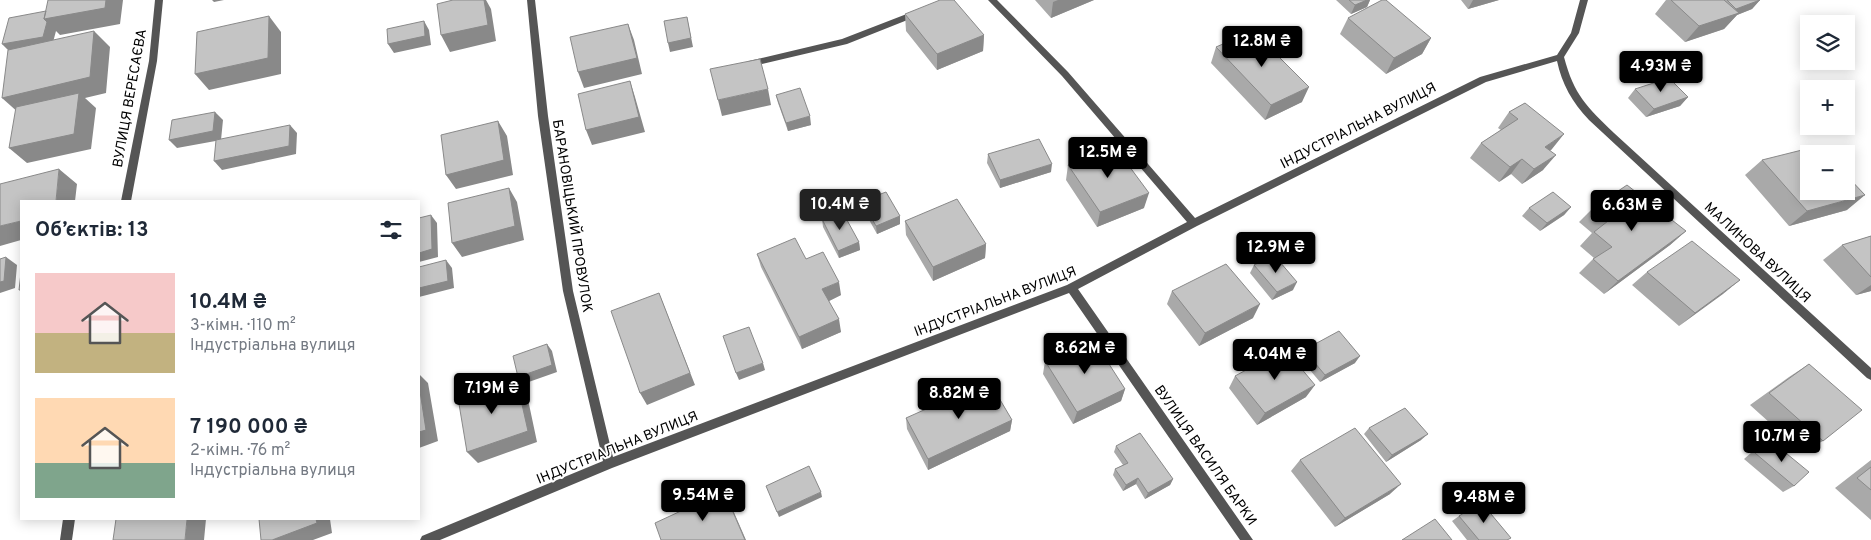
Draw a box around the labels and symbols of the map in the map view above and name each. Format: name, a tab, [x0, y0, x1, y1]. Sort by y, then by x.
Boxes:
pin: 12.8M ₴	[1216, 26, 1308, 68]
street label: ВУЛИЦЯ ВЕРЕСАЄВА	[110, 28, 151, 169]
pin: 4.93M ₴	[1615, 51, 1707, 93]
street label: ІНДУСТРІАЛЬНА ВУЛИЦЯ	[1278, 80, 1439, 173]
street label: БАРАНОВІЦЬКИЙ ПРОВУЛОК	[548, 118, 596, 314]
pin: 12.5M ₴	[1062, 136, 1154, 179]
pin: 10.4M ₴	[794, 188, 886, 231]
pin: 6.63M ₴	[1586, 190, 1678, 232]
street label: МАЛИНОВА ВУЛИЦЯ	[1700, 199, 1814, 307]
pin: 12.9M ₴	[1230, 232, 1322, 274]
street label: ІНДУСТРІАЛЬНА ВУЛИЦЯ	[912, 264, 1079, 341]
pin: 8.62M ₴	[1039, 332, 1131, 375]
pin: 4.04M ₴	[1229, 338, 1321, 381]
pin: 7.19M ₴	[446, 372, 538, 415]
pin: 8.82M ₴	[913, 378, 1005, 420]
street label: ВУЛИЦЯ ВАСИЛЯ БАРКИ	[1150, 382, 1260, 529]
street label: ІНДУСТРІАЛЬНА ВУЛИЦЯ	[534, 408, 701, 489]
pin: 10.7M ₴	[1736, 420, 1828, 463]
pin: 9.54M ₴	[657, 480, 749, 522]
pin: 9.48M ₴	[1438, 482, 1530, 524]

